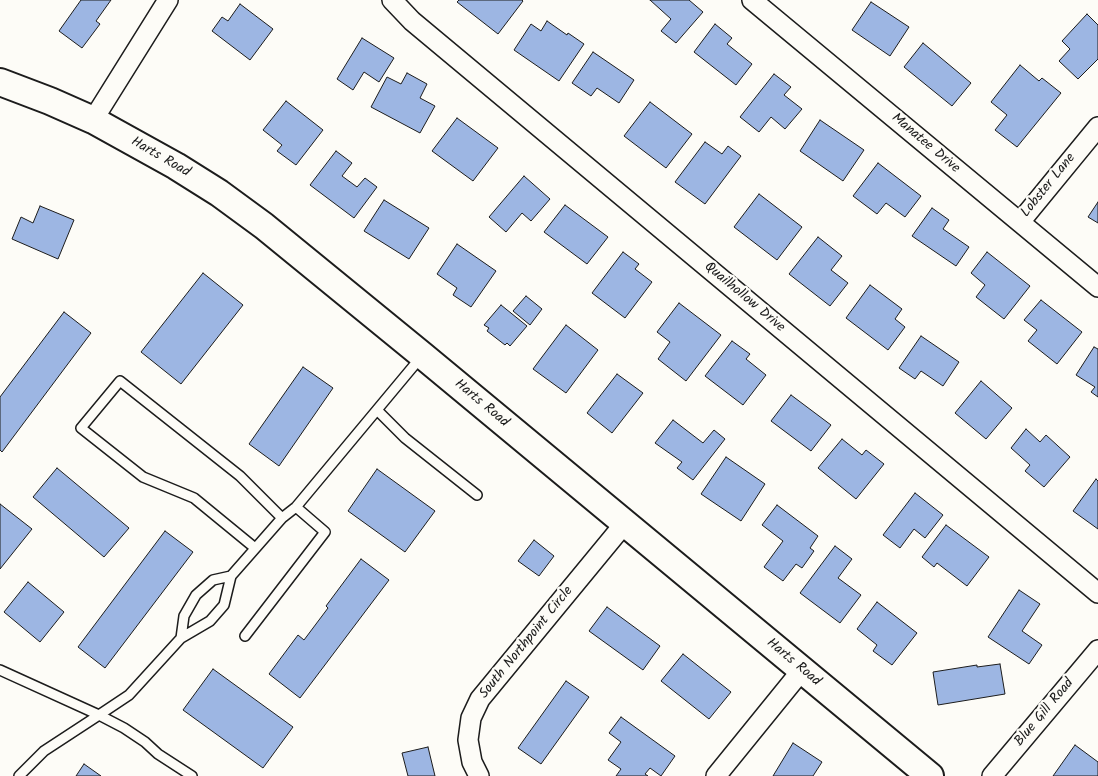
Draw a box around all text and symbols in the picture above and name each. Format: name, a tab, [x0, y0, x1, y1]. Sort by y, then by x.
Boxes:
street label: Manatee Drive	[887, 110, 963, 178]
street label: Harts Road	[127, 134, 193, 182]
street label: Lobster Lane	[1018, 151, 1080, 221]
street label: Quailhollow Drive	[700, 259, 788, 337]
street label: Harts Road	[450, 376, 512, 432]
street label: South Northpoint Circle	[477, 583, 577, 703]
street label: Harts Road	[762, 635, 824, 691]
street label: Blue Gill Road	[1012, 676, 1078, 750]

